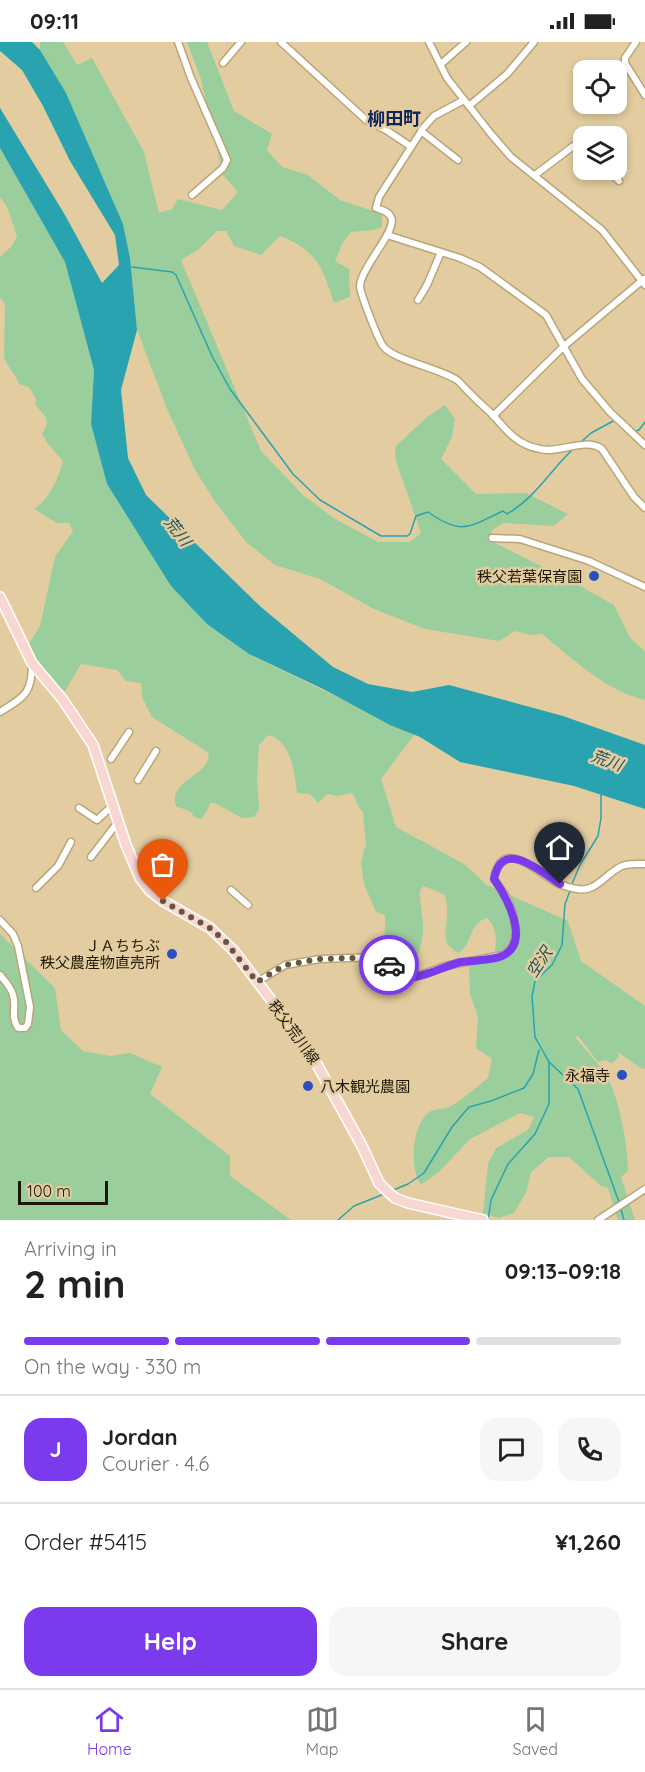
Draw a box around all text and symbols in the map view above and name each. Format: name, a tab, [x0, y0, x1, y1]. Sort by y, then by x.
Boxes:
text: 09:11	[30, 7, 79, 35]
map controls	[573, 60, 627, 180]
button: locate	[573, 60, 627, 114]
district label: 柳田町	[367, 107, 421, 130]
button: layers	[573, 126, 627, 180]
water label: 荒川	[160, 512, 197, 551]
place label: 秩父若葉保育園	[477, 567, 582, 586]
marker: 秩父若葉保育園	[587, 569, 601, 583]
water label: 荒川	[589, 745, 627, 776]
pin	[534, 822, 585, 884]
icon: home	[543, 831, 576, 864]
pin	[137, 839, 188, 901]
icon: bag	[146, 848, 179, 881]
courier	[359, 935, 419, 995]
place label: ＪＡちちぶ 秩父農産物直売所	[40, 936, 160, 972]
water label: 空沢	[522, 941, 557, 981]
marker: ＪＡちちぶ 秩父農産物直売所	[165, 947, 179, 961]
icon: car	[373, 949, 406, 982]
street label: 秩父荒川線	[264, 996, 324, 1068]
place label: 永福寺	[565, 1066, 610, 1085]
marker: 永福寺	[615, 1068, 629, 1082]
place label: 八木観光農園	[320, 1077, 410, 1096]
marker: 八木観光農園	[301, 1079, 315, 1093]
scale bar	[18, 1178, 108, 1206]
text: 100 m	[27, 1181, 71, 1201]
text: Arriving in	[24, 1236, 117, 1261]
text: 09:13–09:18	[505, 1257, 621, 1285]
text: 2 min	[24, 1259, 126, 1308]
text: On the way · 330 m	[24, 1354, 201, 1379]
button: chat	[480, 1418, 543, 1481]
button: phone	[558, 1418, 621, 1481]
text: Jordan	[102, 1423, 178, 1451]
text: J	[49, 1435, 62, 1463]
text: Courier · 4.6	[102, 1451, 209, 1476]
text: Order #5415	[24, 1528, 147, 1556]
text: ¥1,260	[555, 1528, 621, 1556]
button: Help	[24, 1607, 317, 1676]
button: Share	[329, 1607, 621, 1676]
tab: Home	[87, 1703, 132, 1759]
tab: Map	[306, 1703, 339, 1759]
tab: Saved	[512, 1703, 558, 1759]

